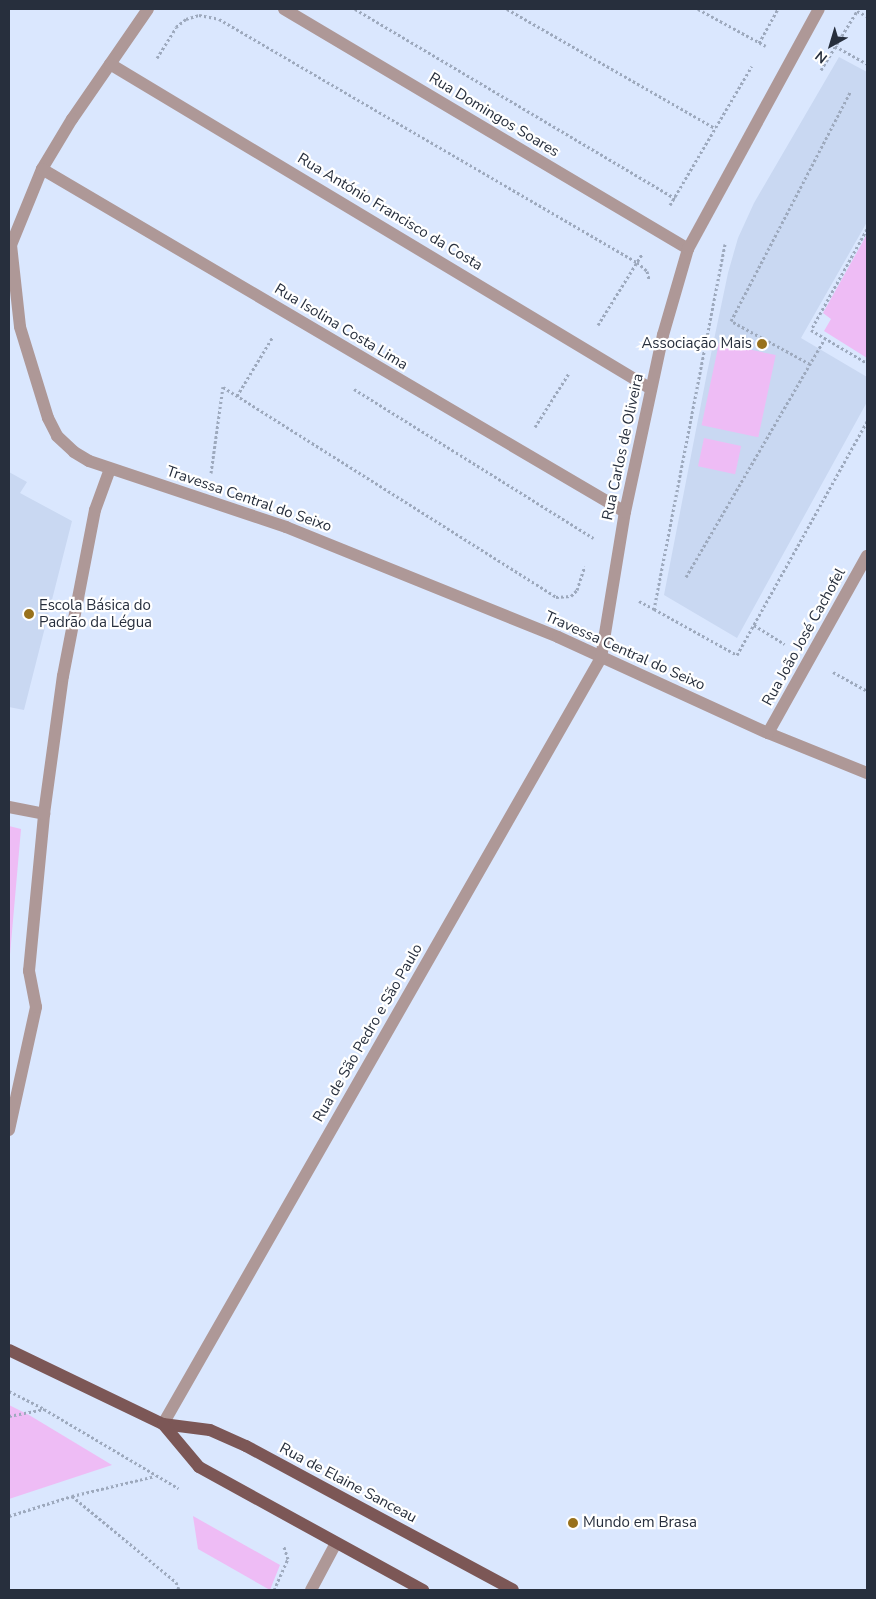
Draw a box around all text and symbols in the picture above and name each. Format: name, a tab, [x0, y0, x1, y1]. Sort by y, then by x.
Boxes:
north arrow	[806, 20, 856, 70]
text: N	[811, 46, 831, 68]
street label: Rua Domingos Soares	[426, 69, 562, 161]
street label: Rua António Francisco da Costa	[294, 150, 486, 274]
street label: Rua Isolina Costa Lima	[271, 280, 411, 374]
place label: Associação Mais	[642, 335, 752, 353]
marker: Associação Mais	[756, 338, 768, 350]
street label: Rua Carlos de Oliveira	[599, 372, 647, 522]
street label: Travessa Central do Seixo	[164, 462, 334, 536]
street label: Rua João José Cachofel	[759, 565, 849, 709]
place label: Escola Básica do Padrão da Légua	[39, 596, 152, 631]
marker: Escola Básica do Padrão da Légua	[23, 608, 35, 620]
street label: Travessa Central do Seixo	[542, 608, 708, 694]
street label: Rua de São Pedro e São Paulo	[309, 941, 427, 1125]
street label: Rua de Elaine Sanceau	[276, 1439, 420, 1527]
place label: Mundo em Brasa	[583, 1514, 697, 1532]
marker: Mundo em Brasa	[567, 1517, 579, 1529]

